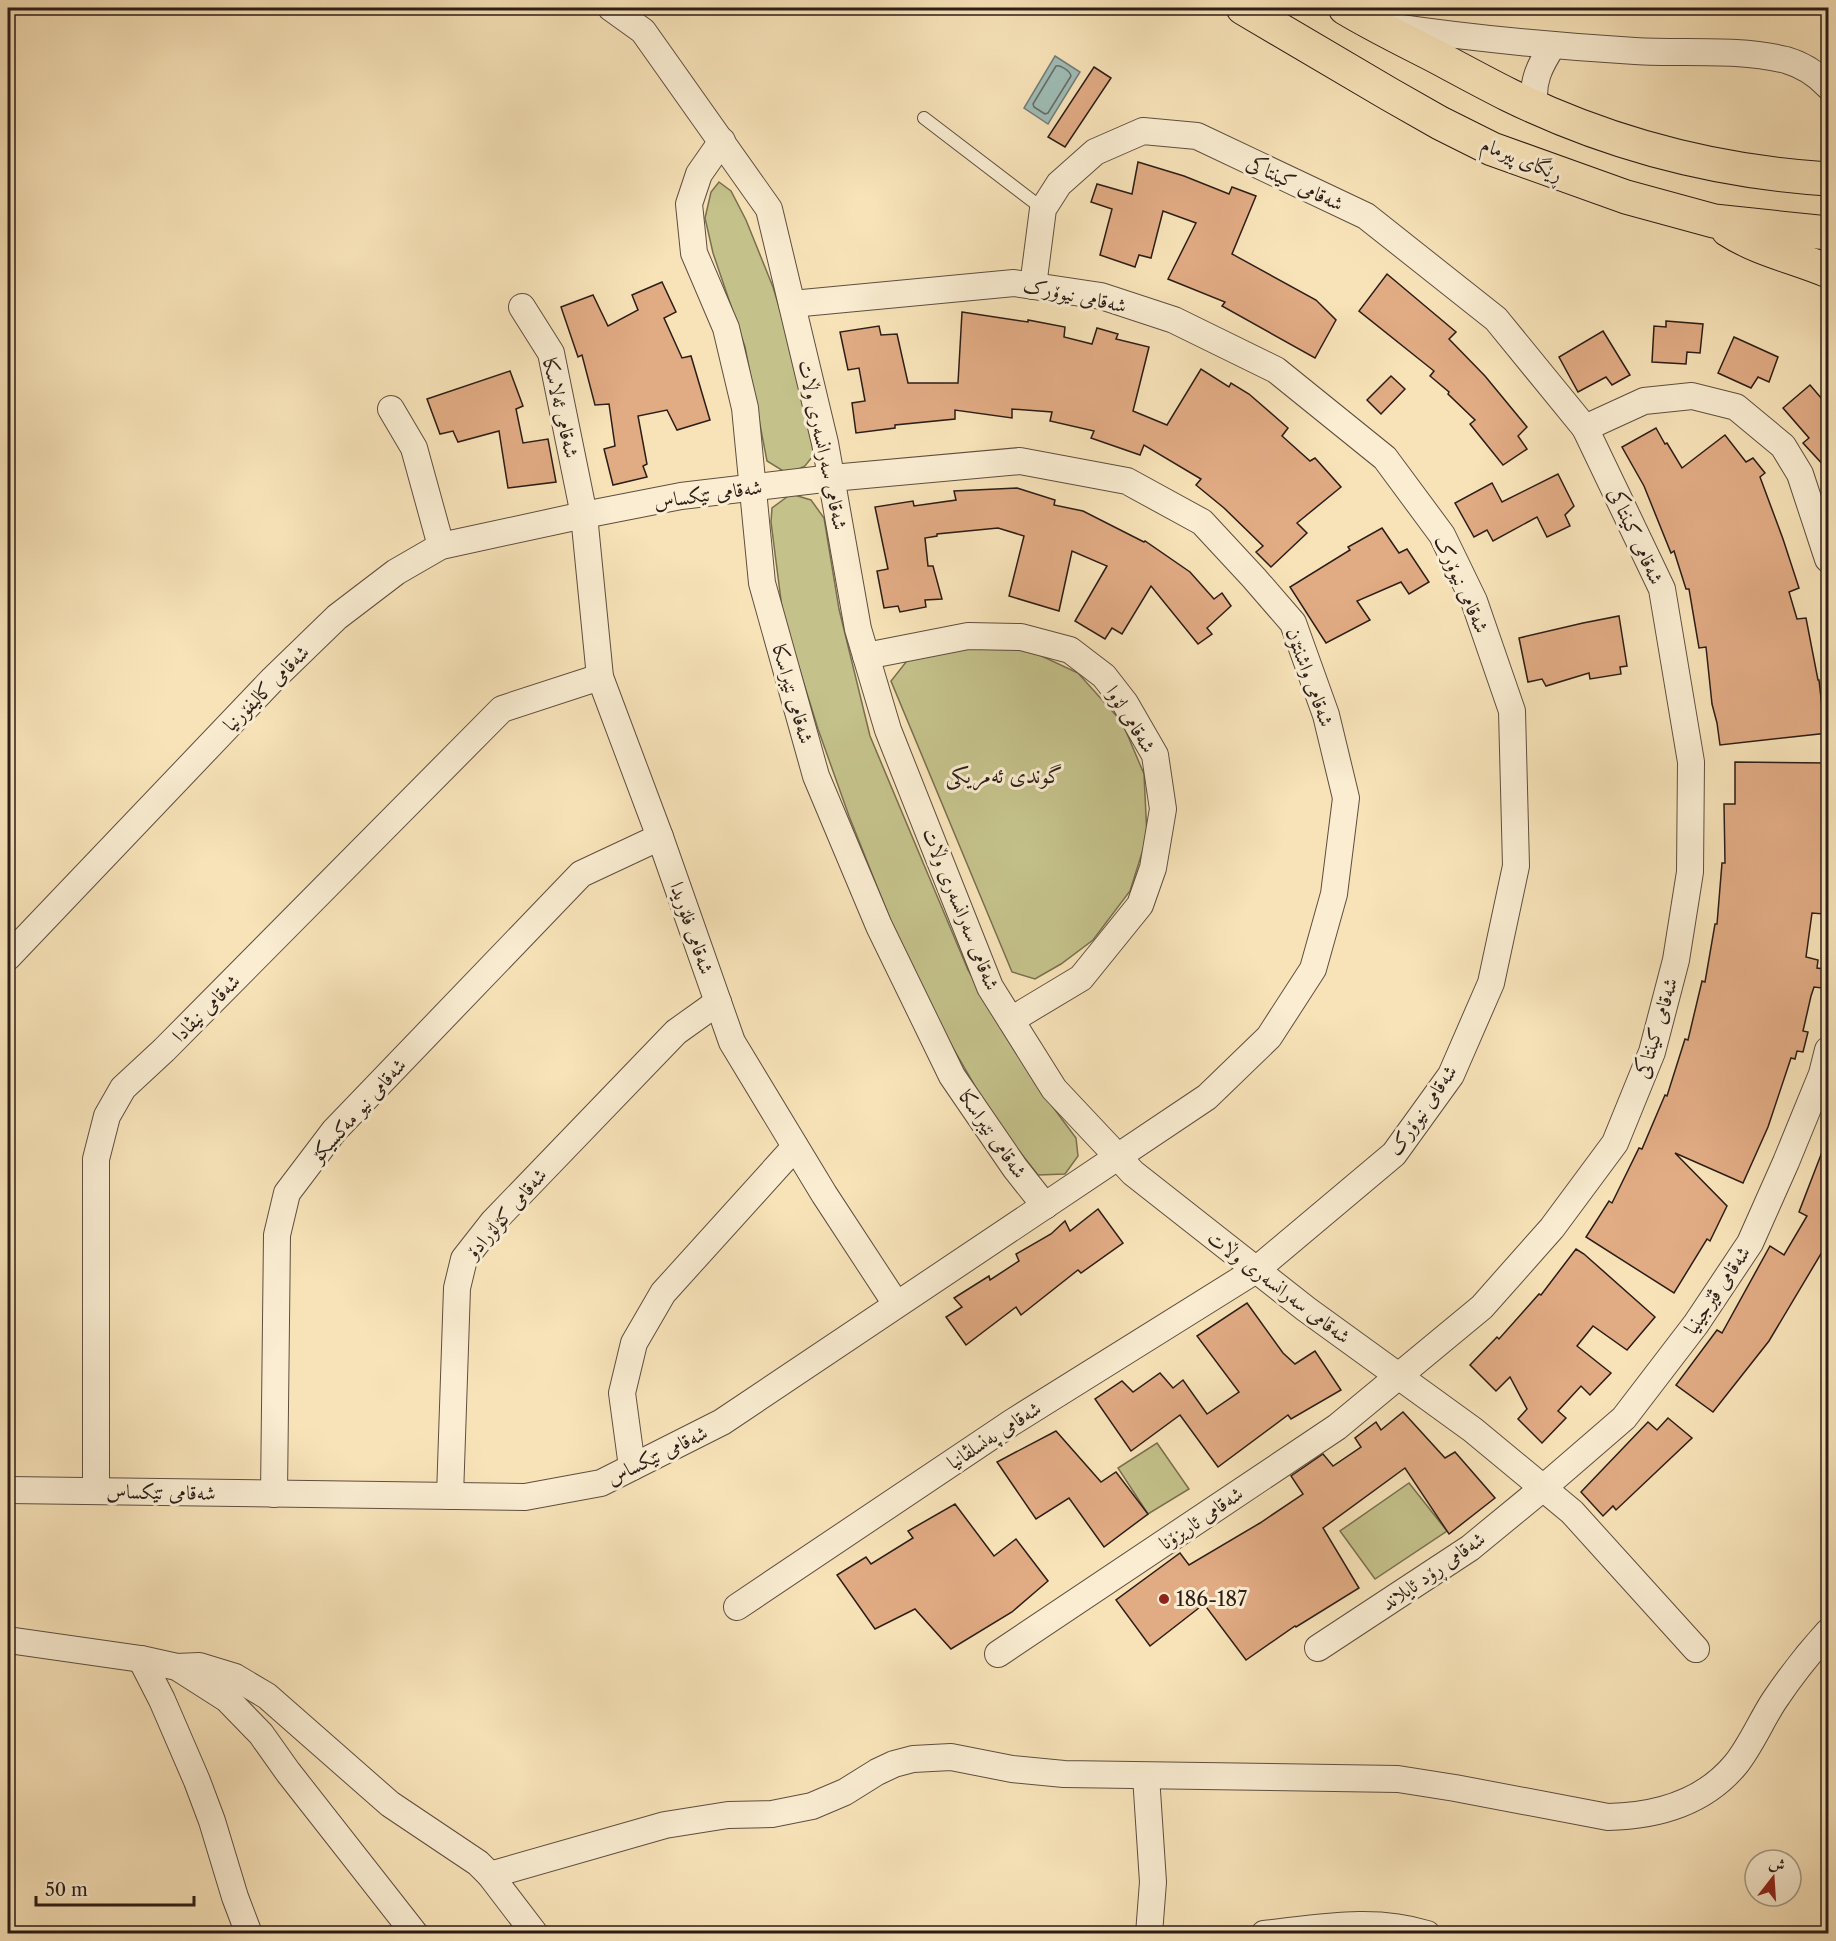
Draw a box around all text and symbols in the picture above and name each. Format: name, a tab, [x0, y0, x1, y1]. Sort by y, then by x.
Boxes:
street label: ڕێگای پیرمام	[1476, 131, 1566, 192]
street label: شەقامی کینتاکی	[1243, 150, 1347, 216]
street label: شەقامی نیوۆرک	[1021, 272, 1129, 319]
street label: شەقامی ئەلاسکا	[538, 356, 584, 460]
street label: شەقامی سەرانسەری وڵات	[793, 358, 853, 532]
street label: شەقامی تێکساس	[652, 475, 764, 513]
street label: شەقامی کینتاکی	[1603, 484, 1669, 588]
street label: شەقامی نیوۆرک	[1429, 531, 1494, 637]
street label: شەقامی واشنتۆن	[1280, 624, 1339, 730]
street label: شەقامی کالیفۆرنیا	[218, 640, 315, 737]
street label: شەقامی نێبراسکا	[766, 642, 819, 747]
street label: شەقامی لۆوا	[1100, 681, 1161, 758]
district label: گوندی ئەمریکی	[946, 762, 1062, 791]
street label: شەقامی سەرانسەری وڵات	[917, 824, 1005, 994]
street label: شەقامی فلۆریدا	[664, 879, 719, 978]
street label: شەقامی نیڤادا	[167, 969, 245, 1047]
street label: شەقامی کینتاکی	[1629, 975, 1683, 1081]
street label: شەقامی نیو مەکسیکۆ	[304, 1053, 412, 1169]
street label: شەقامی نیوۆرک	[1382, 1060, 1463, 1160]
street label: شەقامی نێبراسکا	[953, 1085, 1032, 1183]
street label: شەقامی کۆلۆرادۆ	[459, 1163, 552, 1265]
street label: شەقامی سەرانسەری وڵات	[1203, 1225, 1355, 1349]
street label: شەقامی ڤێرجینیا	[1679, 1241, 1755, 1339]
street label: شەقامی پەنسلڤانیا	[943, 1396, 1047, 1477]
street label: شەقامی تێکساس	[603, 1420, 711, 1490]
street label: شەقامی تێکساس	[106, 1479, 216, 1505]
street label: شەقامی ئاریزۆنا	[1155, 1481, 1247, 1555]
street label: شەقامی ڕۆد ئایلاند	[1376, 1526, 1492, 1619]
place label: 186-187	[1176, 1587, 1247, 1611]
marker: 186-187	[1157, 1592, 1171, 1606]
north arrow	[1743, 1848, 1803, 1908]
text: ش	[1767, 1852, 1788, 1876]
scale bar	[36, 1869, 194, 1907]
text: 50 m	[45, 1879, 88, 1901]

